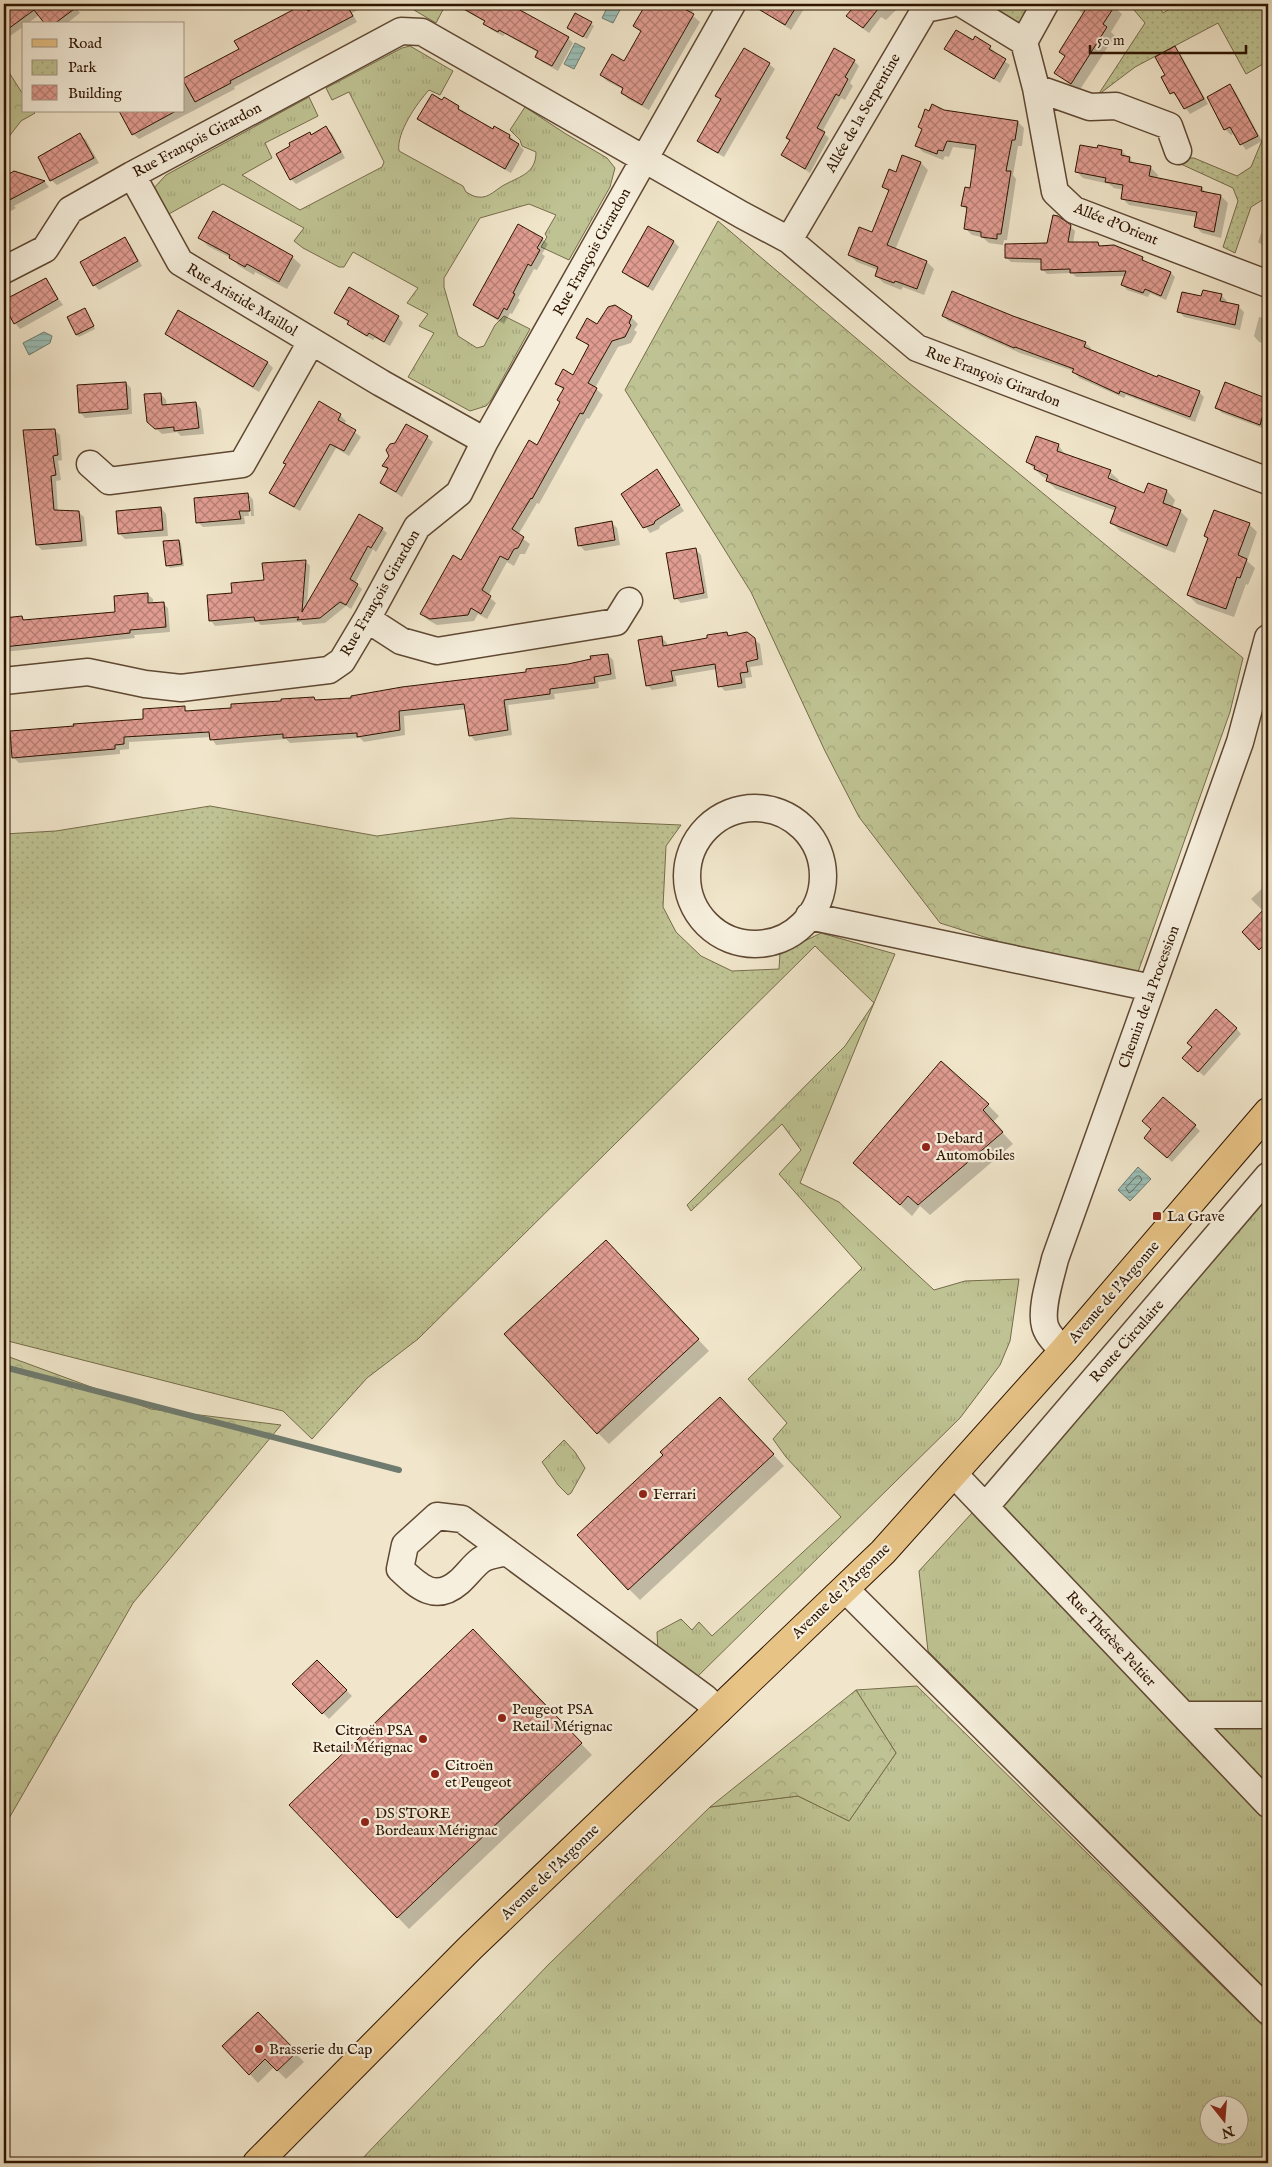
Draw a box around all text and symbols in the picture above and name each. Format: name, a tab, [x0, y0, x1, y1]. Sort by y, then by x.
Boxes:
legend	[22, 22, 185, 112]
scale bar	[1090, 22, 1246, 54]
text: 50 m	[1097, 31, 1125, 50]
text: Road	[68, 34, 103, 53]
street label: Allée de la Serpentine	[821, 50, 905, 177]
text: Park	[68, 58, 98, 77]
text: Building	[68, 84, 123, 103]
street label: Rue François Girardon	[129, 98, 265, 182]
street label: Rue François Girardon	[549, 185, 635, 319]
street label: Allée d'Orient	[1070, 198, 1161, 250]
street label: Rue Aristide Maillol	[183, 259, 302, 341]
street label: Rue François Girardon	[923, 342, 1063, 412]
street label: Rue François Girardon	[336, 526, 424, 660]
street label: Chemin de la Procession	[1114, 923, 1184, 1071]
place label: Debard Automobiles	[935, 1129, 1015, 1165]
marker: Debard Automobiles	[920, 1141, 932, 1153]
place label: La Grave	[1167, 1207, 1225, 1226]
marker: La Grave	[1151, 1210, 1163, 1222]
street label: Avenue de l'Argonne	[1064, 1237, 1164, 1348]
street label: Route Circulaire	[1086, 1295, 1168, 1386]
place label: Ferrari	[653, 1485, 696, 1504]
marker: Ferrari	[637, 1488, 649, 1500]
street label: Avenue de l'Argonne	[787, 1539, 894, 1644]
street label: Rue Thérèse Peltier	[1062, 1587, 1161, 1691]
place label: Peugeot PSA Retail Mérignac	[512, 1700, 613, 1736]
marker: Peugeot PSA Retail Mérignac	[496, 1712, 508, 1724]
place label: Citroën PSA Retail Mérignac	[312, 1721, 414, 1757]
marker: Citroën PSA Retail Mérignac	[417, 1733, 429, 1745]
place label: Citroën et Peugeot	[445, 1756, 512, 1792]
marker: Citroën et Peugeot	[429, 1768, 441, 1780]
place label: DS STORE Bordeaux Mérignac	[375, 1804, 498, 1840]
marker: DS STORE Bordeaux Mérignac	[359, 1816, 371, 1828]
street label: Avenue de l'Argonne	[496, 1820, 603, 1925]
place label: Brasserie du Cap	[269, 2040, 372, 2059]
marker: Brasserie du Cap	[253, 2043, 265, 2055]
north arrow	[1200, 2094, 1250, 2144]
text: N	[1219, 2121, 1237, 2142]

